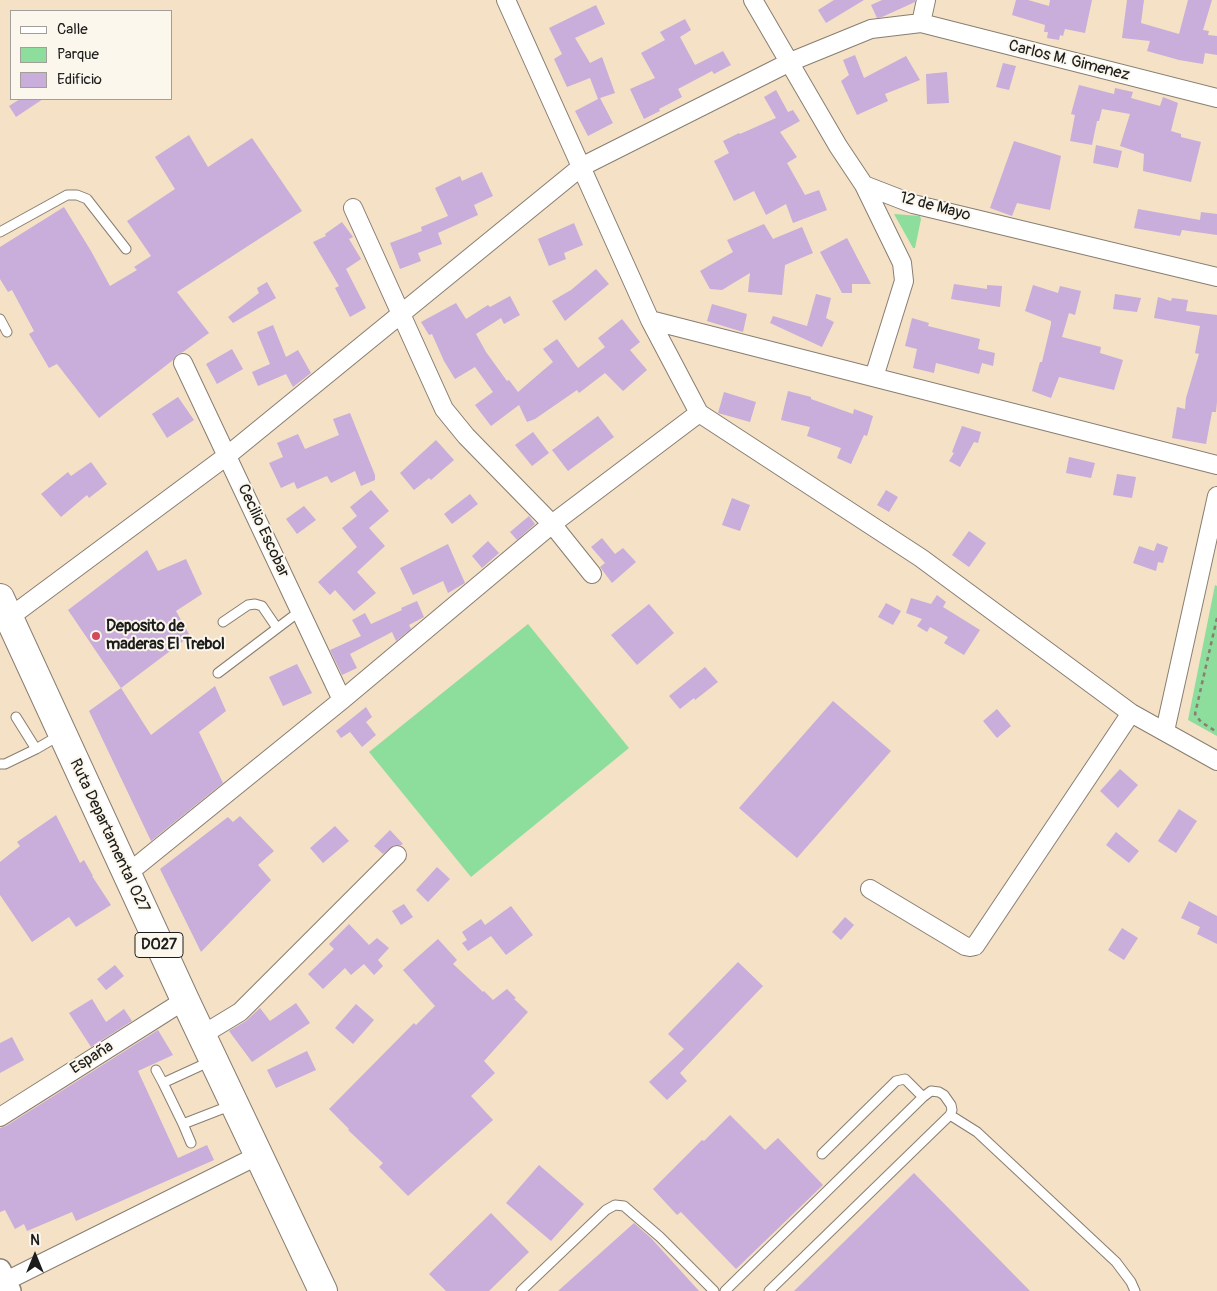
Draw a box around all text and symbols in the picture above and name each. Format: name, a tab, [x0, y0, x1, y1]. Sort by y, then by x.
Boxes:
legend	[10, 10, 172, 100]
text: Calle	[57, 20, 88, 39]
street label: Carlos M. Gimenez	[1006, 37, 1132, 85]
text: Parque	[57, 45, 99, 64]
text: Edificio	[57, 70, 102, 89]
street label: 12 de Mayo	[898, 188, 972, 226]
street label: Cecilio Escobar	[233, 481, 293, 581]
place label: Deposito de maderas El Trebol	[106, 617, 225, 655]
marker: Deposito de maderas El Trebol	[90, 630, 102, 642]
street label: Ruta Departamental 027	[65, 756, 153, 916]
road number: D027	[135, 932, 183, 958]
street label: España	[67, 1037, 117, 1079]
north arrow	[10, 1231, 60, 1281]
text: N	[30, 1232, 40, 1249]

